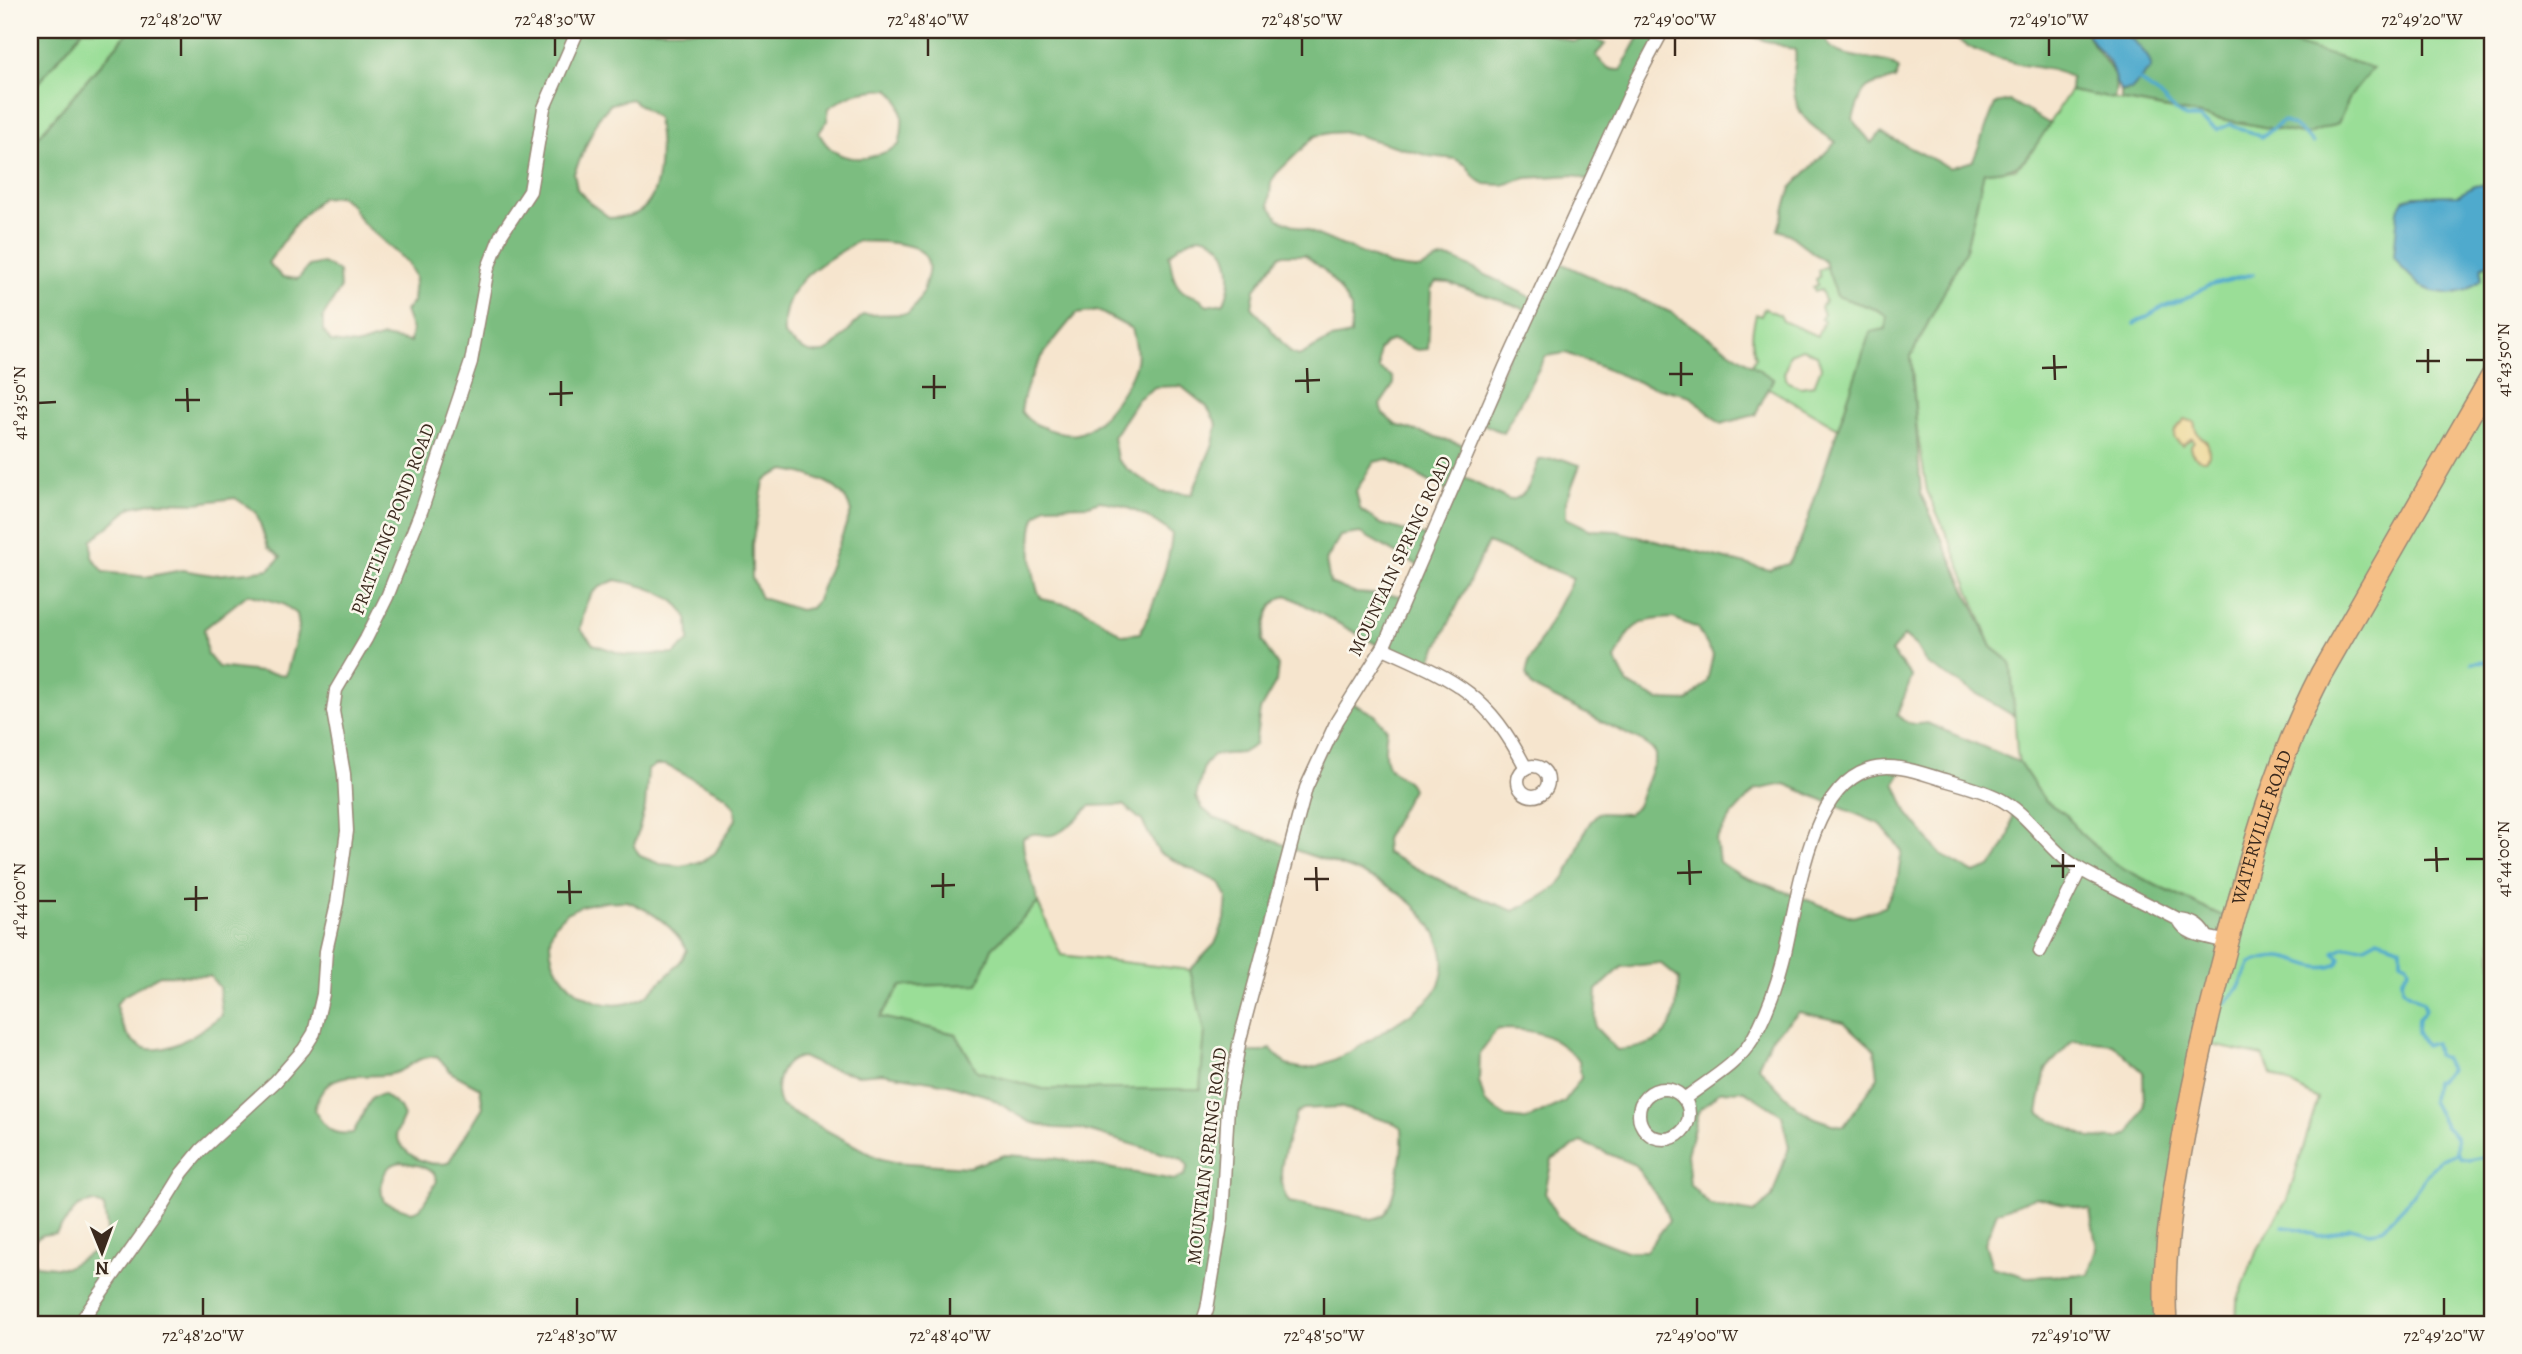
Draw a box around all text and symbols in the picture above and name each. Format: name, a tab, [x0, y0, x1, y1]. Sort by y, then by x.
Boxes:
text: 72°48'20"W	[140, 7, 222, 31]
text: 72°48'30"W	[515, 7, 596, 31]
text: 72°48'40"W	[887, 7, 969, 31]
text: 72°48'50"W	[1261, 7, 1343, 31]
text: 72°49'00"W	[1634, 7, 1716, 31]
text: 72°49'10"W	[2010, 7, 2089, 31]
text: 72°49'20"W	[2381, 7, 2463, 31]
text: 41°43'50"N	[2491, 323, 2515, 397]
text: 41°43'50"N	[7, 366, 31, 440]
street label: PRATTLING POND ROAD	[344, 420, 442, 618]
street label: MOUNTAIN SPRING ROAD	[1342, 451, 1458, 661]
street label: WATERVILLE ROAD	[2225, 746, 2299, 909]
text: 41°44'00"N	[2491, 821, 2515, 897]
text: 41°44'00"N	[7, 863, 31, 939]
street label: MOUNTAIN SPRING ROAD	[1181, 1046, 1233, 1266]
north arrow	[66, 1218, 136, 1288]
text: N	[95, 1255, 109, 1281]
text: 72°48'20"W	[162, 1323, 244, 1347]
text: 72°48'30"W	[537, 1323, 618, 1347]
text: 72°48'40"W	[909, 1323, 991, 1347]
text: 72°48'50"W	[1283, 1323, 1365, 1347]
text: 72°49'00"W	[1656, 1323, 1738, 1347]
text: 72°49'10"W	[2032, 1323, 2111, 1347]
text: 72°49'20"W	[2403, 1323, 2485, 1347]

